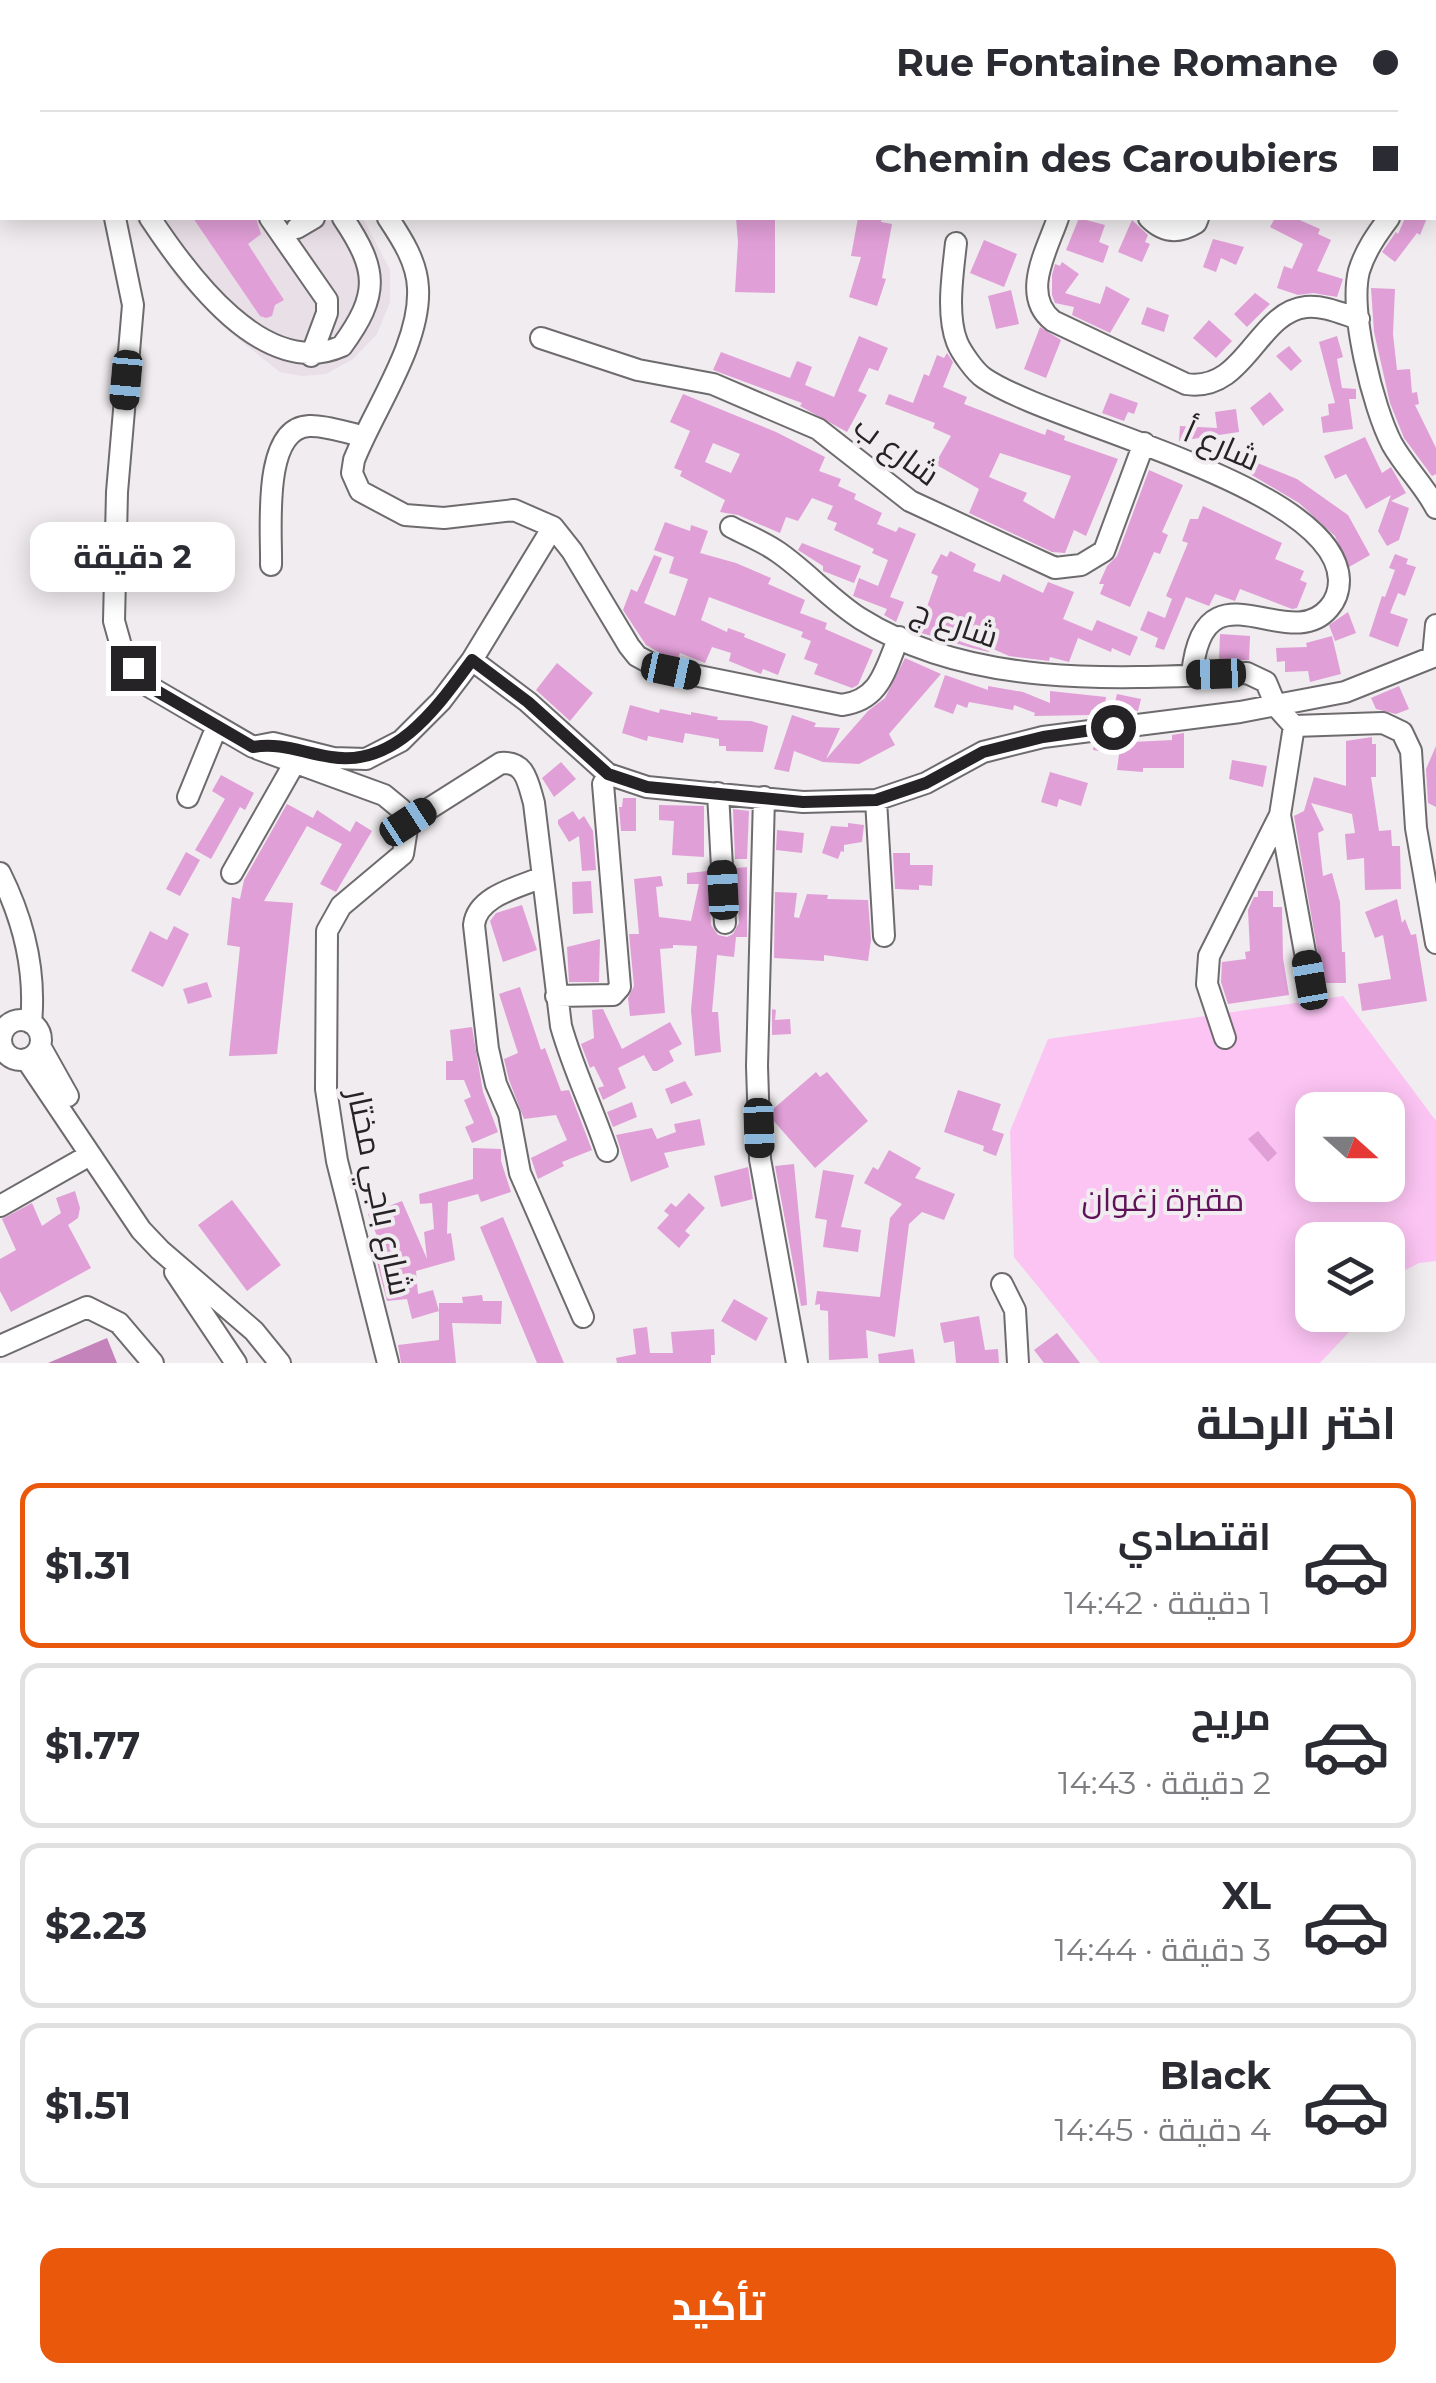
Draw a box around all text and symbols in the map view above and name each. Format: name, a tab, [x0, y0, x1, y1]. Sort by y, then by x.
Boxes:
text: Rue Fontaine Romane	[896, 39, 1338, 86]
text: Chemin des Caroubiers	[875, 135, 1338, 182]
car	[108, 349, 144, 411]
street label: شارع ب	[845, 406, 947, 496]
street label: شارع أ	[1177, 411, 1266, 482]
callout: 2 دقيقة	[31, 523, 236, 593]
text: 2 دقيقة	[73, 537, 192, 576]
street label: شارع ج	[906, 590, 1003, 659]
route end	[111, 646, 156, 691]
car	[639, 650, 703, 692]
car	[1185, 658, 1247, 690]
route start	[1091, 705, 1136, 750]
car	[375, 793, 441, 851]
car	[706, 859, 740, 921]
car	[1290, 948, 1330, 1012]
street label: شارع باجي مختار	[333, 1083, 421, 1300]
north arrow	[1295, 1092, 1405, 1202]
map controls	[1295, 1092, 1405, 1332]
car	[743, 1097, 775, 1159]
park label: مقبرة زغوان	[1082, 1180, 1244, 1219]
button: layers	[1295, 1222, 1405, 1332]
text: اختر الرحلة	[1196, 1395, 1396, 1450]
text: اقتصادي	[1118, 1513, 1271, 1560]
icon: car	[1301, 1521, 1391, 1611]
text: $1.31	[45, 1542, 132, 1589]
text: 1 دقيقة · 14:42	[1064, 1583, 1271, 1622]
text: مريح	[1191, 1693, 1271, 1740]
icon: car	[1301, 1701, 1391, 1791]
text: $1.77	[45, 1722, 140, 1769]
text: 2 دقيقة · 14:43	[1058, 1763, 1271, 1802]
text: XL	[1222, 1872, 1271, 1919]
icon: car	[1301, 1881, 1391, 1971]
text: $2.23	[45, 1902, 147, 1949]
text: 3 دقيقة · 14:44	[1054, 1930, 1271, 1969]
text: Black	[1160, 2052, 1271, 2099]
icon: car	[1301, 2061, 1391, 2151]
text: $1.51	[45, 2082, 131, 2129]
text: 4 دقيقة · 14:45	[1055, 2110, 1271, 2149]
button: تأكيد	[40, 2248, 1396, 2363]

